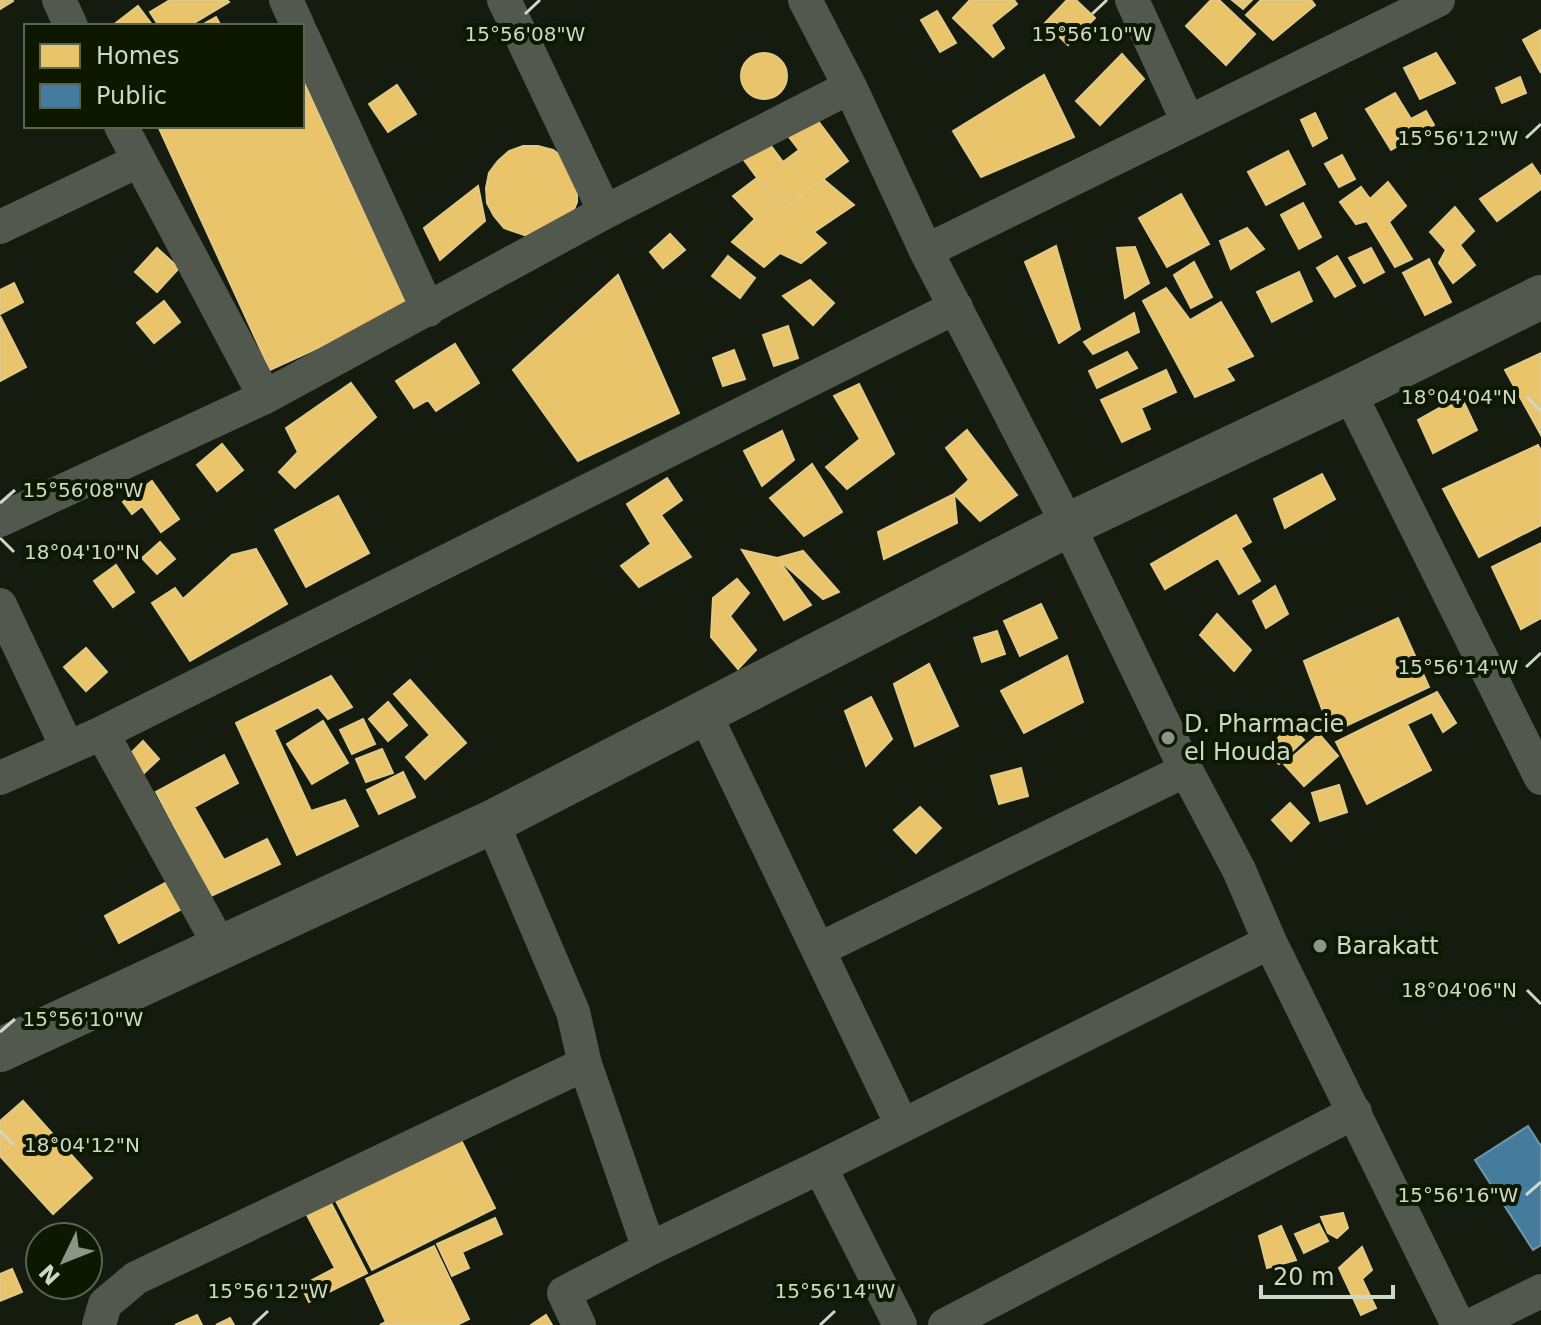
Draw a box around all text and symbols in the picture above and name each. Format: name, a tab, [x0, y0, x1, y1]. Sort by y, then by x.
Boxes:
text: 15°56'08"W	[465, 22, 586, 46]
text: 15°56'10"W	[1032, 22, 1153, 46]
legend	[24, 24, 304, 128]
text: Homes	[96, 42, 179, 70]
text: Public	[96, 82, 167, 110]
text: 15°56'12"W	[1398, 126, 1519, 150]
text: 18°04'04"N	[1401, 385, 1517, 409]
text: 15°56'08"W	[23, 478, 144, 502]
text: 18°04'10"N	[24, 540, 140, 564]
text: 15°56'14"W	[1398, 655, 1519, 679]
place label: D. Pharmacie el Houda	[1184, 710, 1344, 766]
marker: D. Pharmacie el Houda	[1159, 729, 1177, 747]
place label: Barakatt	[1336, 932, 1439, 960]
marker: Barakatt	[1311, 937, 1329, 955]
text: 18°04'06"N	[1401, 978, 1517, 1002]
text: 15°56'10"W	[23, 1007, 144, 1031]
text: 18°04'12"N	[24, 1133, 140, 1157]
text: 15°56'16"W	[1398, 1183, 1519, 1207]
north arrow	[24, 1221, 104, 1301]
scale bar	[1261, 1249, 1393, 1299]
text: N	[34, 1259, 65, 1290]
text: 20 m	[1273, 1263, 1335, 1291]
text: 15°56'12"W	[208, 1279, 329, 1303]
text: 15°56'14"W	[775, 1279, 896, 1303]

